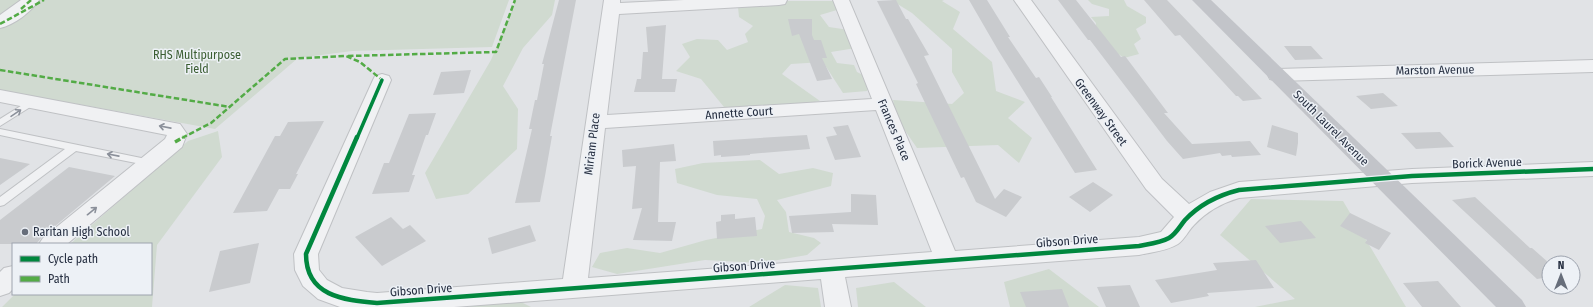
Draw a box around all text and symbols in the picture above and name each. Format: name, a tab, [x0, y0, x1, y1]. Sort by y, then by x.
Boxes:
park label: RHS Multipurpose Field	[153, 48, 241, 76]
street label: Marston Avenue	[1395, 62, 1475, 78]
street label: Greenway Street	[1072, 76, 1130, 149]
street label: South Laurel Avenue	[1290, 87, 1372, 169]
street label: Frances Place	[875, 97, 913, 163]
street label: Annette Court	[705, 104, 773, 122]
one-way arrow	[10, 108, 22, 116]
street label: Miriam Place	[581, 112, 603, 176]
one-way arrow	[159, 123, 172, 131]
one-way arrow	[107, 151, 120, 159]
street label: Borick Avenue	[1452, 155, 1522, 171]
one-way arrow	[87, 206, 98, 215]
place label: Raritan High School	[33, 225, 130, 239]
marker: Raritan High School	[20, 227, 30, 237]
street label: Gibson Drive	[1035, 232, 1099, 250]
legend	[12, 243, 152, 295]
text: Cycle path	[48, 252, 98, 266]
north arrow	[1541, 255, 1581, 295]
street label: Gibson Drive	[712, 257, 776, 275]
text: N	[1558, 259, 1564, 272]
text: Path	[48, 272, 70, 286]
street label: Gibson Drive	[389, 281, 453, 299]

